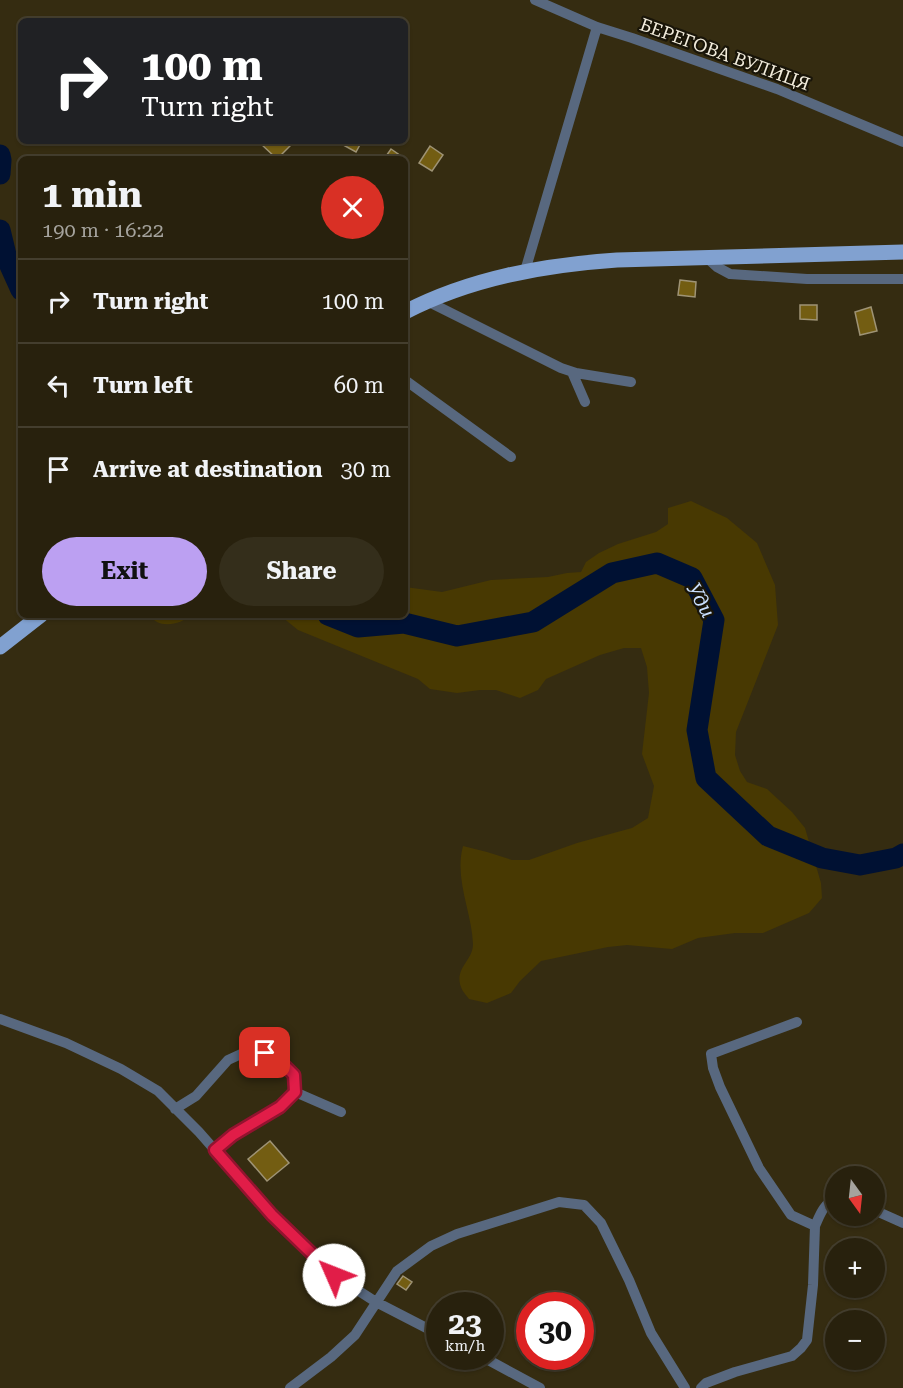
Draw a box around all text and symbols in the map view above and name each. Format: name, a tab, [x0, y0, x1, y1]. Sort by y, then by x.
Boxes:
street label: БЕРЕГОВА ВУЛИЦЯ	[637, 13, 813, 95]
text: 100 m	[141, 41, 263, 90]
icon: right	[42, 42, 120, 120]
text: Turn right	[141, 91, 274, 123]
text: 1 min	[42, 174, 142, 216]
button: close	[321, 176, 384, 239]
text: 190 m · 16:22	[42, 218, 164, 242]
icon: right	[42, 285, 75, 318]
text: Turn right	[93, 289, 208, 314]
text: 100 m	[321, 289, 384, 314]
icon: left	[42, 369, 75, 402]
text: Turn left	[93, 373, 193, 398]
text: 60 m	[334, 373, 384, 398]
icon: arrive	[42, 453, 75, 486]
text: Arrive at destination	[93, 457, 322, 482]
text: 30 m	[340, 457, 391, 482]
button: Exit	[42, 537, 207, 606]
button: Share	[219, 537, 384, 606]
water label: Уди	[682, 578, 720, 622]
pin	[239, 1027, 290, 1078]
icon: arrive	[248, 1036, 281, 1069]
north arrow	[825, 1166, 885, 1226]
map controls	[825, 1166, 885, 1370]
button: +	[825, 1238, 885, 1298]
position arrow	[302, 1243, 366, 1307]
speed limit sign: 30	[516, 1292, 594, 1370]
text: 23	[448, 1306, 482, 1341]
button: −	[825, 1310, 885, 1370]
text: km/h	[445, 1337, 485, 1355]

